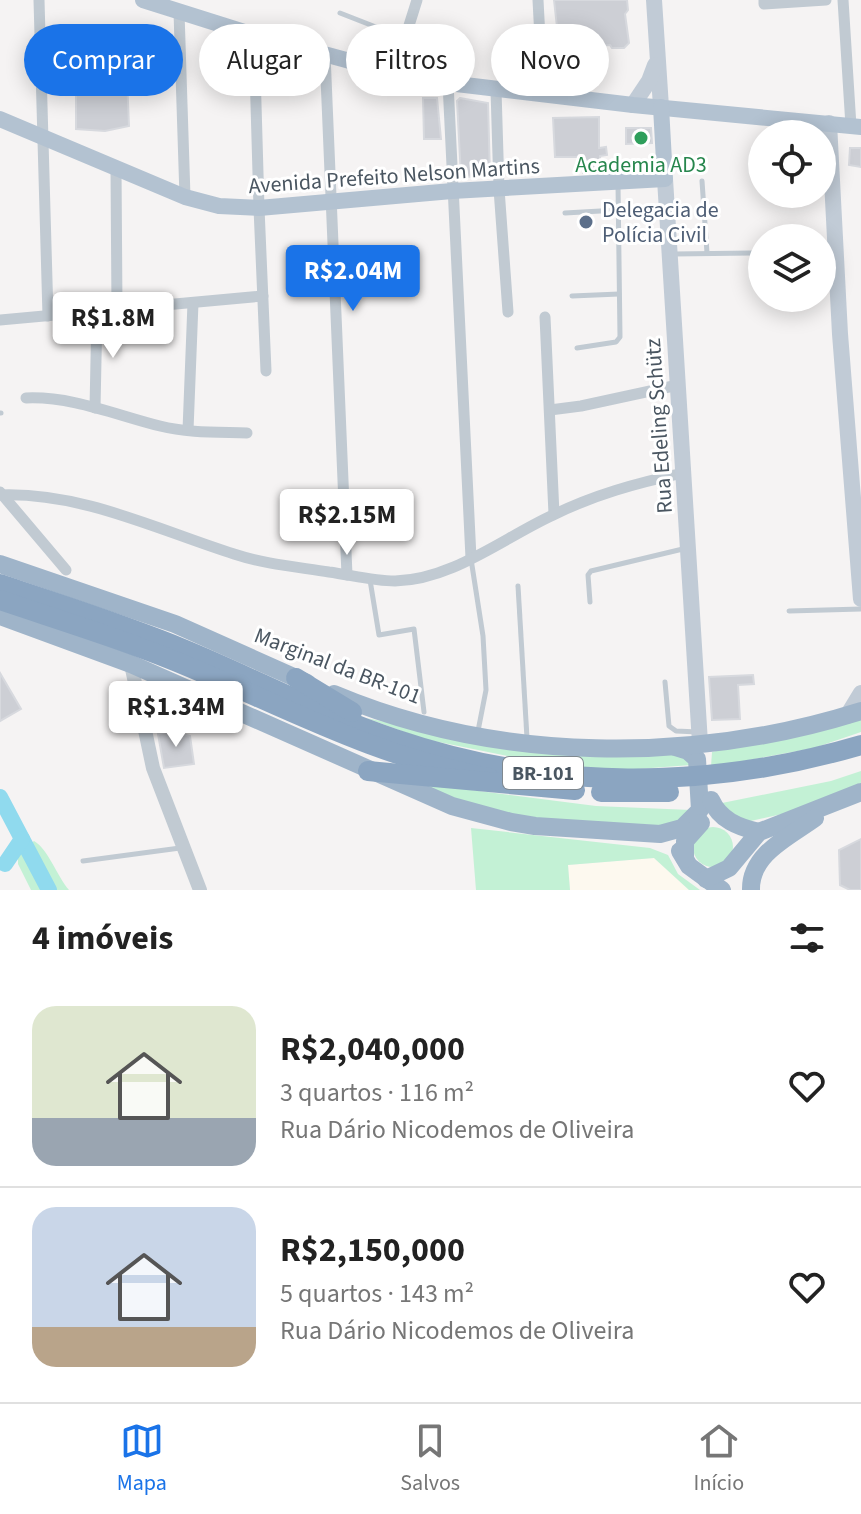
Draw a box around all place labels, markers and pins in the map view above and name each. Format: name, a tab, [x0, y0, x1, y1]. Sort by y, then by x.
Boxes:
marker: Academia AD3	[632, 129, 650, 147]
place label: Academia AD3	[575, 149, 707, 181]
place label: Delegacia de Polícia Civil	[602, 194, 719, 251]
marker: Delegacia de Polícia Civil	[577, 213, 595, 231]
pin: R$2.04M	[279, 245, 427, 313]
pin: R$1.8M	[48, 292, 178, 360]
pin: R$2.15M	[273, 489, 421, 557]
pin: R$1.34M	[102, 681, 250, 749]

